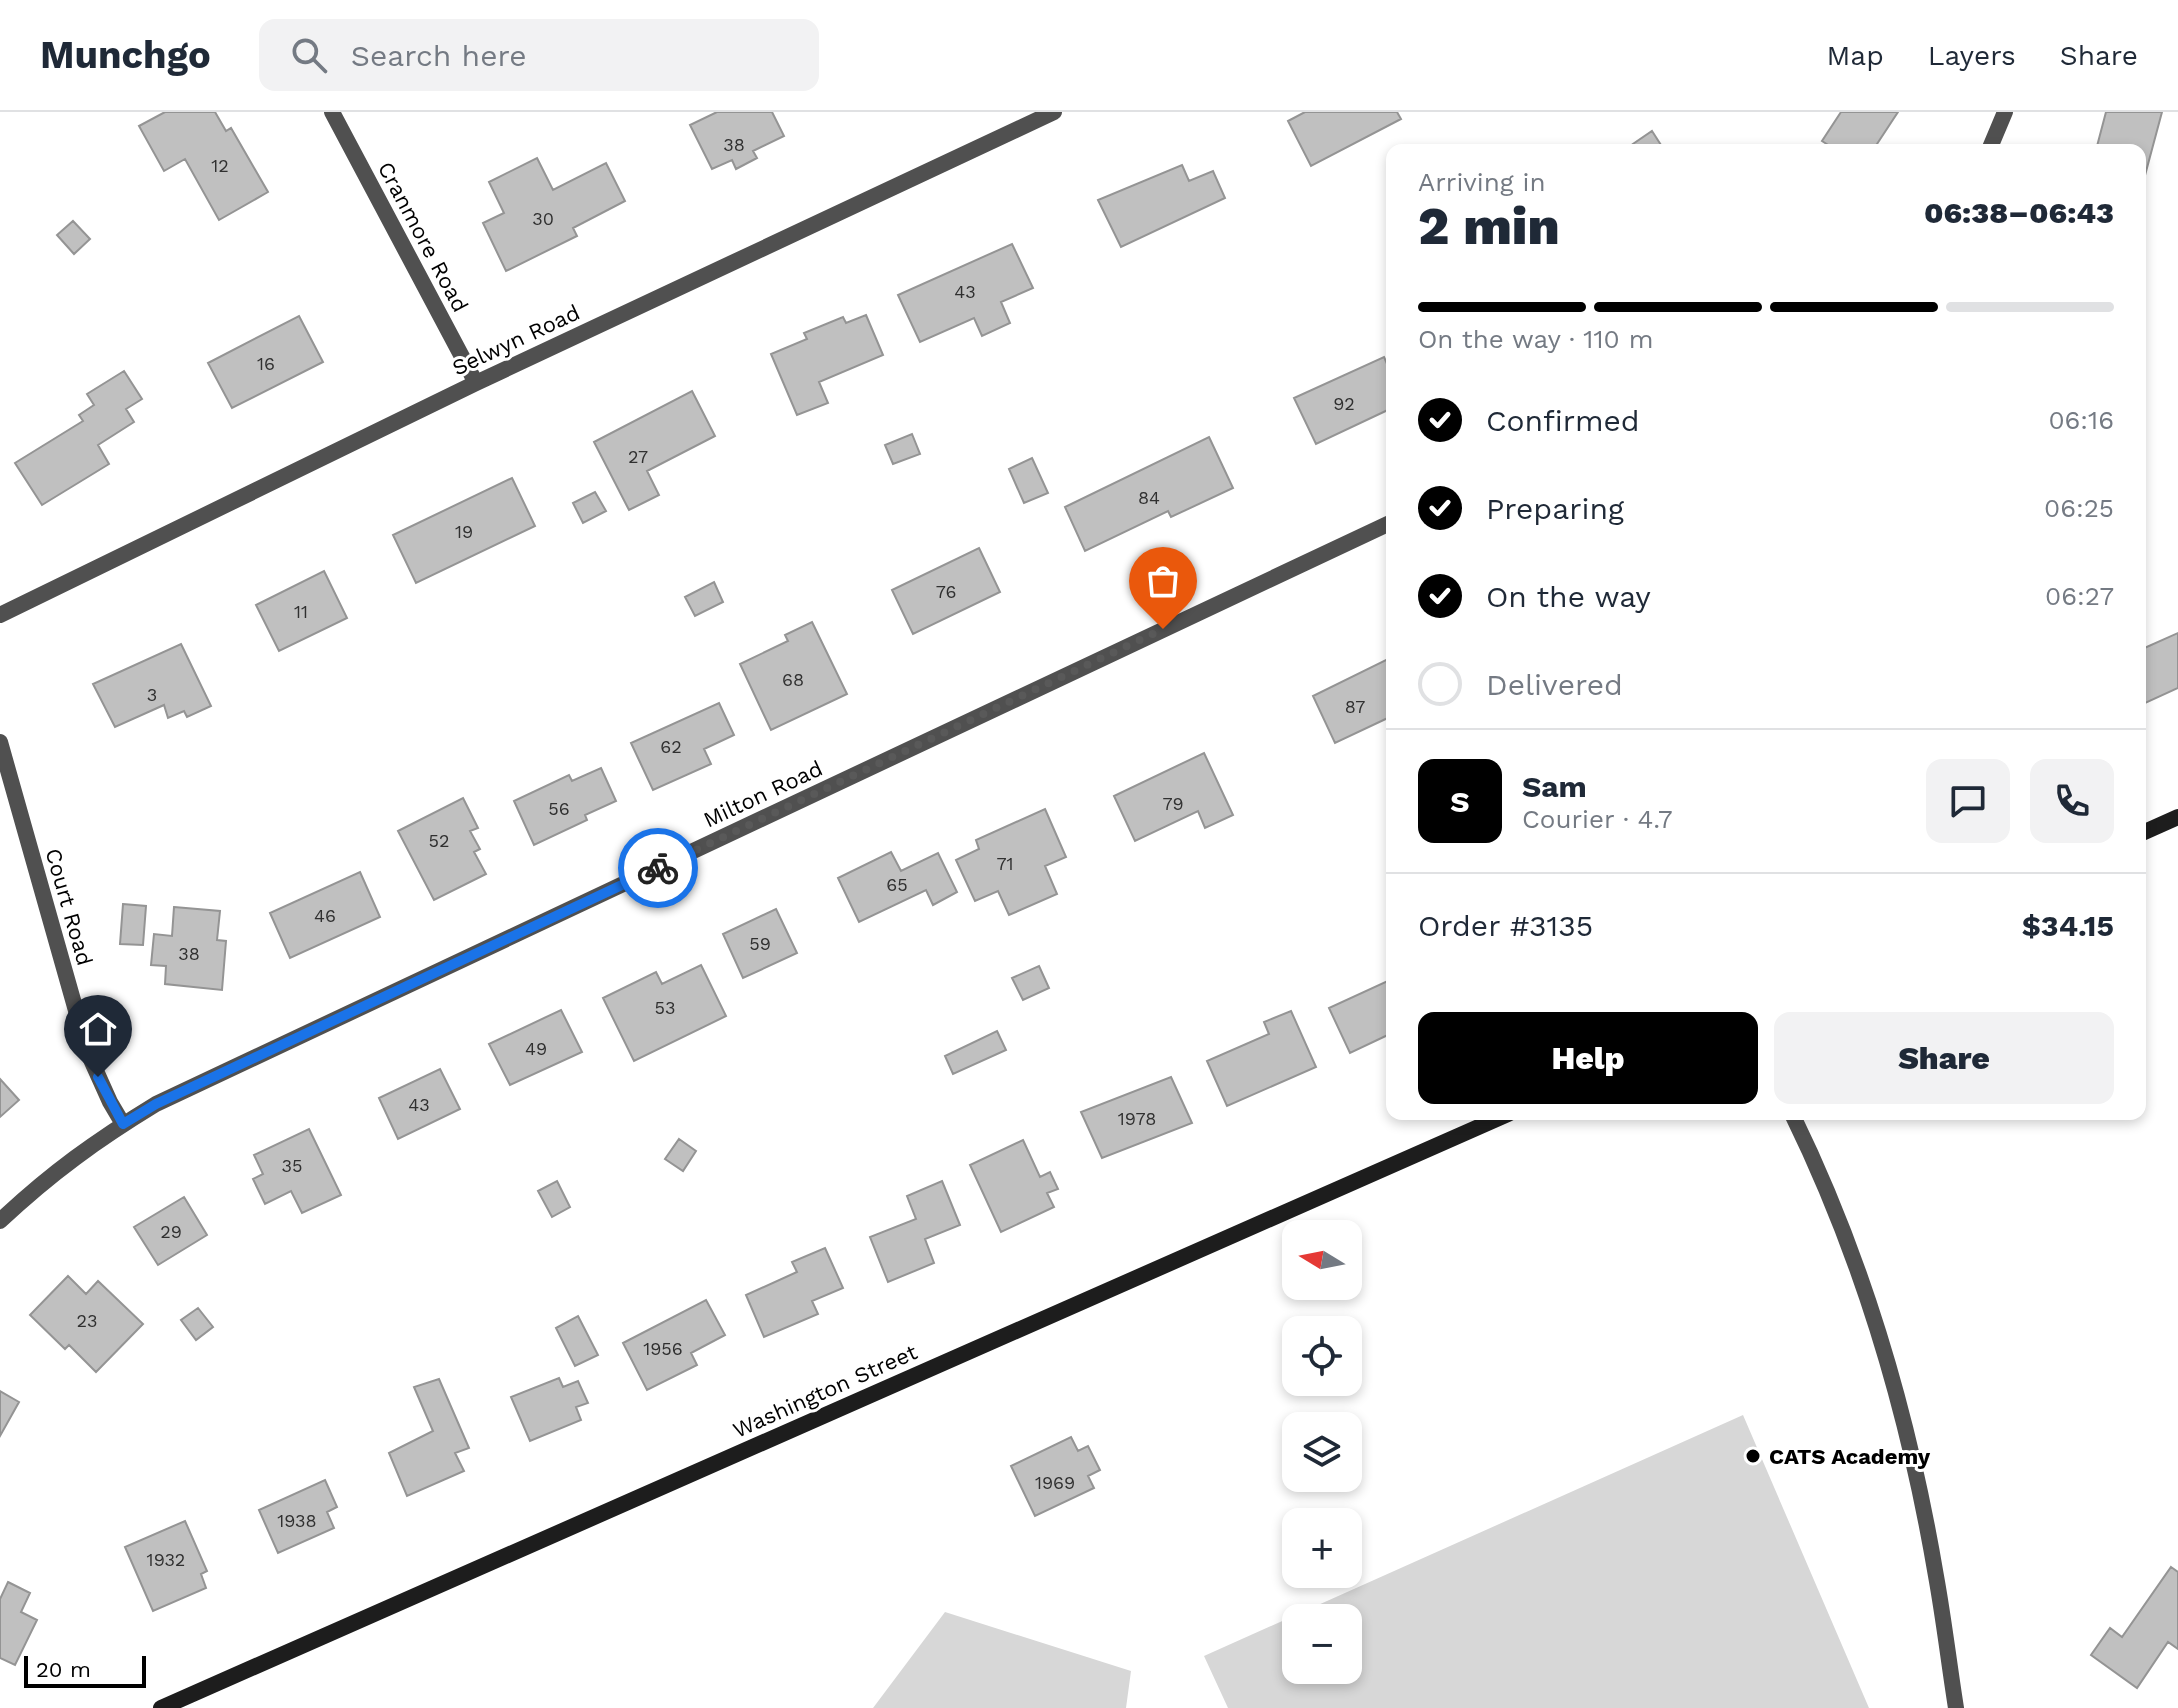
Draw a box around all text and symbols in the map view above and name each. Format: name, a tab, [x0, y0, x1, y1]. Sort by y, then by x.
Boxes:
search box	[259, 19, 819, 91]
text: Munchgo	[40, 33, 211, 77]
icon: search	[287, 33, 331, 77]
text: Search here	[351, 38, 527, 73]
text: Map	[1827, 39, 1884, 72]
text: Layers	[1928, 39, 2016, 72]
text: Share	[2060, 39, 2138, 72]
house number: 38	[723, 134, 745, 155]
house number: 12	[211, 155, 229, 176]
street label: Cranmore Road	[373, 158, 473, 316]
text: Arriving in	[1418, 167, 1546, 197]
text: 06:38–06:43	[1924, 195, 2114, 230]
text: 2 min	[1418, 196, 1560, 257]
house number: 30	[532, 208, 554, 229]
house number: 43	[954, 281, 976, 302]
street label: Selwyn Road	[448, 300, 584, 380]
text: On the way · 110 m	[1418, 324, 1653, 354]
house number: 16	[257, 353, 275, 374]
house number: 92	[1333, 393, 1355, 414]
icon: check	[1418, 398, 1462, 442]
text: Confirmed	[1486, 403, 1640, 438]
text: 06:16	[2048, 405, 2114, 435]
house number: 27	[628, 446, 648, 467]
icon: check	[1418, 486, 1462, 530]
house number: 84	[1138, 487, 1160, 508]
text: Preparing	[1486, 491, 1624, 526]
text: 06:25	[2044, 493, 2114, 523]
house number: 19	[455, 521, 473, 542]
pin	[1129, 547, 1197, 629]
icon: bag	[1141, 559, 1185, 603]
icon: check	[1418, 574, 1462, 618]
text: On the way	[1486, 579, 1651, 614]
house number: 76	[936, 581, 956, 602]
text: 06:27	[2045, 581, 2114, 611]
house number: 11	[294, 601, 308, 622]
text: Delivered	[1486, 667, 1623, 702]
house number: 68	[782, 669, 804, 690]
house number: 3	[147, 684, 157, 705]
house number: 87	[1345, 696, 1365, 717]
house number: 62	[660, 736, 682, 757]
street label: Milton Road	[700, 756, 826, 832]
button: chat	[1926, 759, 2010, 843]
button: phone	[2030, 759, 2114, 843]
text: Sam	[1522, 769, 1587, 804]
text: S	[1450, 784, 1470, 819]
house number: 79	[1162, 793, 1184, 814]
house number: 56	[548, 798, 570, 819]
text: Courier · 4.7	[1522, 804, 1672, 834]
courier	[618, 828, 698, 908]
house number: 52	[429, 830, 449, 851]
street label: Court Road	[40, 846, 98, 968]
icon: bike	[636, 846, 680, 890]
house number: 71	[996, 853, 1014, 874]
house number: 65	[886, 874, 908, 895]
house number: 46	[314, 905, 336, 926]
text: Order #3135	[1418, 908, 1593, 943]
text: $34.15	[2022, 908, 2114, 943]
house number: 59	[749, 933, 771, 954]
house number: 38	[178, 943, 200, 964]
pin	[64, 995, 132, 1077]
house number: 53	[655, 997, 675, 1018]
icon: home	[76, 1007, 120, 1051]
button: Help	[1418, 1012, 1758, 1104]
button: Share	[1774, 1012, 2114, 1104]
house number: 49	[525, 1038, 547, 1059]
house number: 43	[408, 1094, 430, 1115]
house number: 1978	[1118, 1108, 1156, 1129]
house number: 35	[282, 1155, 302, 1176]
north arrow	[1282, 1220, 1362, 1300]
map controls	[1282, 1220, 1362, 1684]
house number: 29	[160, 1221, 182, 1242]
house number: 23	[77, 1310, 98, 1331]
button: locate	[1282, 1316, 1362, 1396]
house number: 1956	[643, 1338, 683, 1359]
street label: Washington Street	[729, 1339, 921, 1443]
button: layers	[1282, 1412, 1362, 1492]
place label: CATS Academy	[1769, 1444, 1931, 1469]
marker: CATS Academy	[1744, 1447, 1762, 1465]
house number: 1969	[1035, 1472, 1075, 1493]
button: +	[1282, 1508, 1362, 1588]
house number: 1938	[277, 1510, 317, 1531]
house number: 1932	[147, 1549, 185, 1570]
button: −	[1282, 1604, 1362, 1684]
scale bar	[24, 1652, 146, 1688]
text: 20 m	[36, 1657, 91, 1682]

